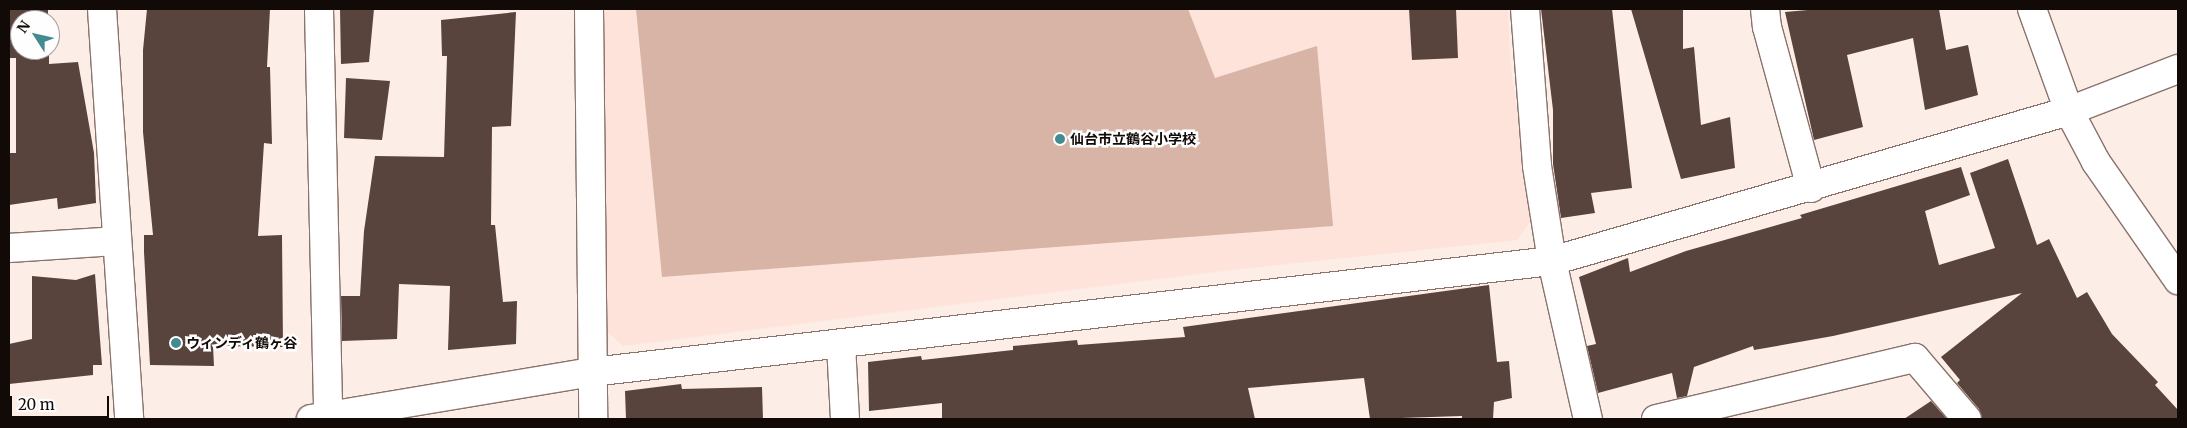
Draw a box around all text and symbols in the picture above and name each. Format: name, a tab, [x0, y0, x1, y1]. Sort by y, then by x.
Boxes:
north arrow	[10, 10, 60, 60]
text: N	[13, 17, 34, 37]
place label: 仙台市立鶴谷小学校	[1070, 131, 1196, 147]
marker: 仙台市立鶴谷小学校	[1054, 133, 1066, 145]
place label: ウィンディ鶴ヶ谷	[186, 335, 298, 351]
marker: ウィンディ鶴ヶ谷	[170, 337, 182, 349]
scale bar	[12, 386, 111, 418]
text: 20 m	[18, 395, 55, 414]

